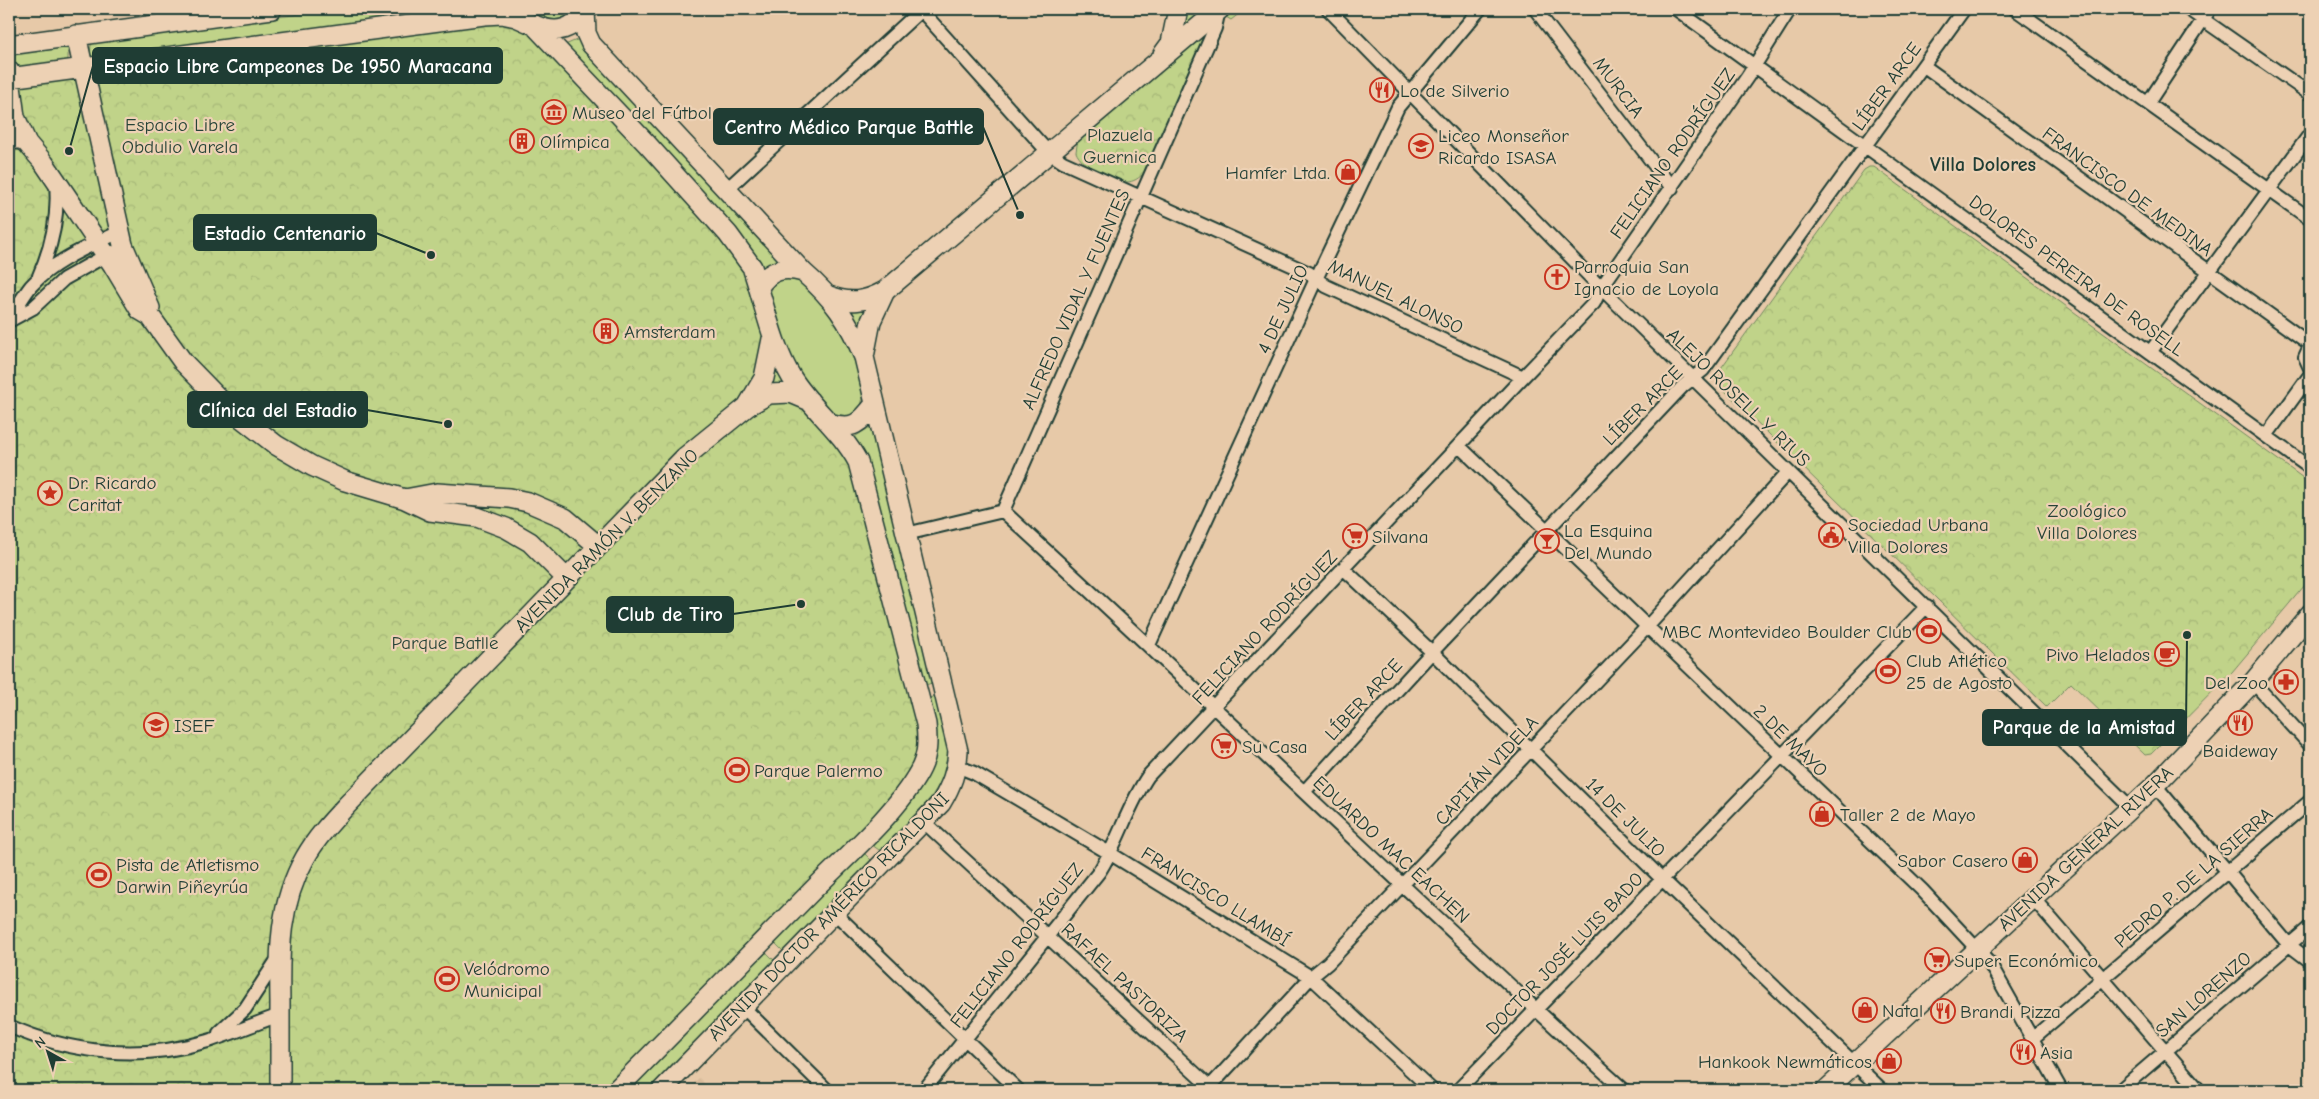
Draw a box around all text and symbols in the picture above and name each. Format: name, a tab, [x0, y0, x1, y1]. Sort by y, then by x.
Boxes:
street label: LÍBER ARCE	[1848, 38, 1926, 135]
callout: Espacio Libre Campeones De 1950 Maracana	[93, 48, 502, 83]
street label: MURCIA	[1588, 53, 1648, 122]
text: Espacio Libre Campeones De 1950 Maracana	[103, 55, 493, 78]
street label: FELICIANO RODRÍGUEZ	[1606, 64, 1740, 243]
restaurant icon: Lo de Silverio	[1369, 77, 1395, 103]
place label: Lo de Silverio	[1400, 80, 1509, 102]
museum icon: Museo del Fútbol	[541, 99, 567, 125]
place label: Museo del Fútbol	[572, 102, 712, 124]
callout: Centro Médico Parque Battle	[714, 109, 983, 144]
park label: Espacio Libre Obdulio Varela	[122, 114, 238, 158]
text: Centro Médico Parque Battle	[724, 116, 974, 139]
street label: FRANCISCO DE MEDINA	[2038, 123, 2217, 261]
park label: Plazuela Guernica	[1083, 124, 1157, 168]
place label: Liceo Monseñor Ricardo ISASA	[1438, 125, 1569, 169]
building icon: Olímpica	[509, 128, 535, 154]
place label: Olímpica	[540, 131, 610, 153]
school or university icon: Liceo Monseñor Ricardo ISASA	[1408, 133, 1434, 159]
district label: Villa Dolores	[1930, 153, 2036, 176]
shop icon: Hamfer Ltda.	[1335, 159, 1361, 185]
place label: Hamfer Ltda.	[1225, 162, 1330, 184]
street label: ALFREDO VIDAL Y FUENTES	[1017, 186, 1135, 413]
street label: DOLORES PEREIRA DE ROSELL	[1965, 190, 2189, 361]
callout: Estadio Centenario	[194, 215, 376, 250]
text: Estadio Centenario	[204, 222, 366, 245]
street label: MANUEL ALONSO	[1325, 255, 1467, 339]
place label: Parroquia San Ignacio de Loyola	[1574, 256, 1719, 300]
street label: 4 DE JULIO	[1253, 261, 1313, 357]
church icon: Parroquia San Ignacio de Loyola	[1544, 264, 1570, 290]
building icon: Amsterdam	[593, 318, 619, 344]
place label: Amsterdam	[624, 321, 716, 343]
street label: ALEJO ROSELL Y RIUS	[1662, 324, 1814, 472]
street label: LÍBER ARCE	[1598, 361, 1687, 450]
callout: Clínica del Estadio	[188, 392, 367, 427]
text: Clínica del Estadio	[199, 399, 357, 422]
street label: AVENIDA RAMÓN V. BENZANO	[510, 444, 703, 637]
place label: Dr. Ricardo Caritat	[68, 472, 157, 516]
place icon: Dr. Ricardo Caritat	[37, 480, 63, 506]
park label: Zoológico Villa Dolores	[2037, 500, 2137, 544]
place label: Sociedad Urbana Villa Dolores	[1848, 514, 1989, 558]
place label: La Esquina Del Mundo	[1564, 520, 1653, 564]
public building icon: Sociedad Urbana Villa Dolores	[1818, 522, 1844, 548]
supermarket icon: Silvana	[1342, 523, 1368, 549]
place label: Silvana	[1372, 526, 1429, 548]
bar icon: La Esquina Del Mundo	[1534, 528, 1560, 554]
street label: FELICIANO RODRÍGUEZ	[1187, 546, 1342, 709]
callout: Club de Tiro	[607, 597, 733, 632]
text: Club de Tiro	[617, 603, 723, 626]
sports icon: MBC Montevideo Boulder Club	[1916, 618, 1942, 644]
place label: MBC Montevideo Boulder Club	[1662, 621, 1912, 643]
park label: Parque Batlle	[391, 632, 499, 654]
cafe icon: Pivo Helados	[2154, 641, 2180, 667]
place label: Pivo Helados	[2046, 644, 2150, 666]
place label: Club Atlético 25 de Agosto	[1906, 650, 2012, 694]
street label: LÍBER ARCE	[1320, 654, 1407, 745]
sports icon: Club Atlético 25 de Agosto	[1875, 658, 1901, 684]
pharmacy icon: Del Zoo	[2273, 669, 2299, 695]
place label: Del Zoo	[2205, 672, 2268, 694]
street label: 2 DE MAYO	[1749, 700, 1832, 781]
callout: Parque de la Amistad	[1983, 710, 2186, 745]
restaurant icon: Baideway	[2227, 710, 2253, 736]
school or university icon: ISEF	[143, 712, 169, 738]
street label: CAPITÁN VIDELA	[1431, 712, 1543, 830]
place label: ISEF	[174, 715, 214, 737]
text: Parque de la Amistad	[1993, 716, 2175, 739]
supermarket icon: Su Casa	[1211, 733, 1237, 759]
place label: Su Casa	[1242, 736, 1308, 758]
place label: Baideway	[2203, 740, 2278, 762]
sports icon: Parque Palermo	[724, 757, 750, 783]
place label: Parque Palermo	[754, 760, 883, 782]
street label: AVENIDA GENERAL RIVERA	[1994, 762, 2178, 936]
street label: EDUARDO MAC EACHEN	[1309, 771, 1474, 928]
street label: 14 DE JULIO	[1581, 773, 1670, 862]
street label: AVENIDA DOCTOR AMÉRICO RICALDONI	[704, 788, 954, 1046]
shop icon: Taller 2 de Mayo	[1809, 801, 1835, 827]
street label: PEDRO P. DE LA SIERRA	[2110, 803, 2277, 952]
place label: Taller 2 de Mayo	[1840, 804, 1976, 826]
street label: FRANCISCO LLAMBÍ	[1137, 842, 1294, 951]
shop icon: Sabor Casero	[2012, 847, 2038, 873]
place label: Sabor Casero	[1897, 850, 2008, 872]
place label: Pista de Atletismo Darwin Piñeyrúa	[116, 854, 259, 898]
street label: FELICIANO RODRÍGUEZ	[946, 859, 1088, 1032]
sports icon: Pista de Atletismo Darwin Piñeyrúa	[86, 862, 112, 888]
street label: DOCTOR JOSÉ LUIS BADO	[1481, 868, 1648, 1039]
street label: RAFAEL PASTORIZA	[1057, 918, 1192, 1047]
supermarket icon: Super Económico	[1924, 947, 1950, 973]
street label: SAN LORENZO	[2151, 947, 2256, 1042]
place label: Super Económico	[1954, 950, 2098, 972]
place label: Velódromo Municipal	[464, 958, 550, 1002]
sports icon: Velódromo Municipal	[434, 966, 460, 992]
shop icon: Natal	[1852, 997, 1878, 1023]
restaurant icon: Brandi Pizza	[1930, 998, 1956, 1024]
place label: Natal	[1882, 1000, 1923, 1022]
place label: Brandi Pizza	[1960, 1001, 2061, 1023]
north arrow	[22, 1026, 72, 1076]
text: N	[31, 1033, 49, 1052]
restaurant icon: Asia	[2010, 1039, 2036, 1065]
place label: Asia	[2040, 1042, 2073, 1064]
shop icon: Hankook Newmáticos	[1876, 1048, 1902, 1074]
place label: Hankook Newmáticos	[1698, 1051, 1872, 1073]

